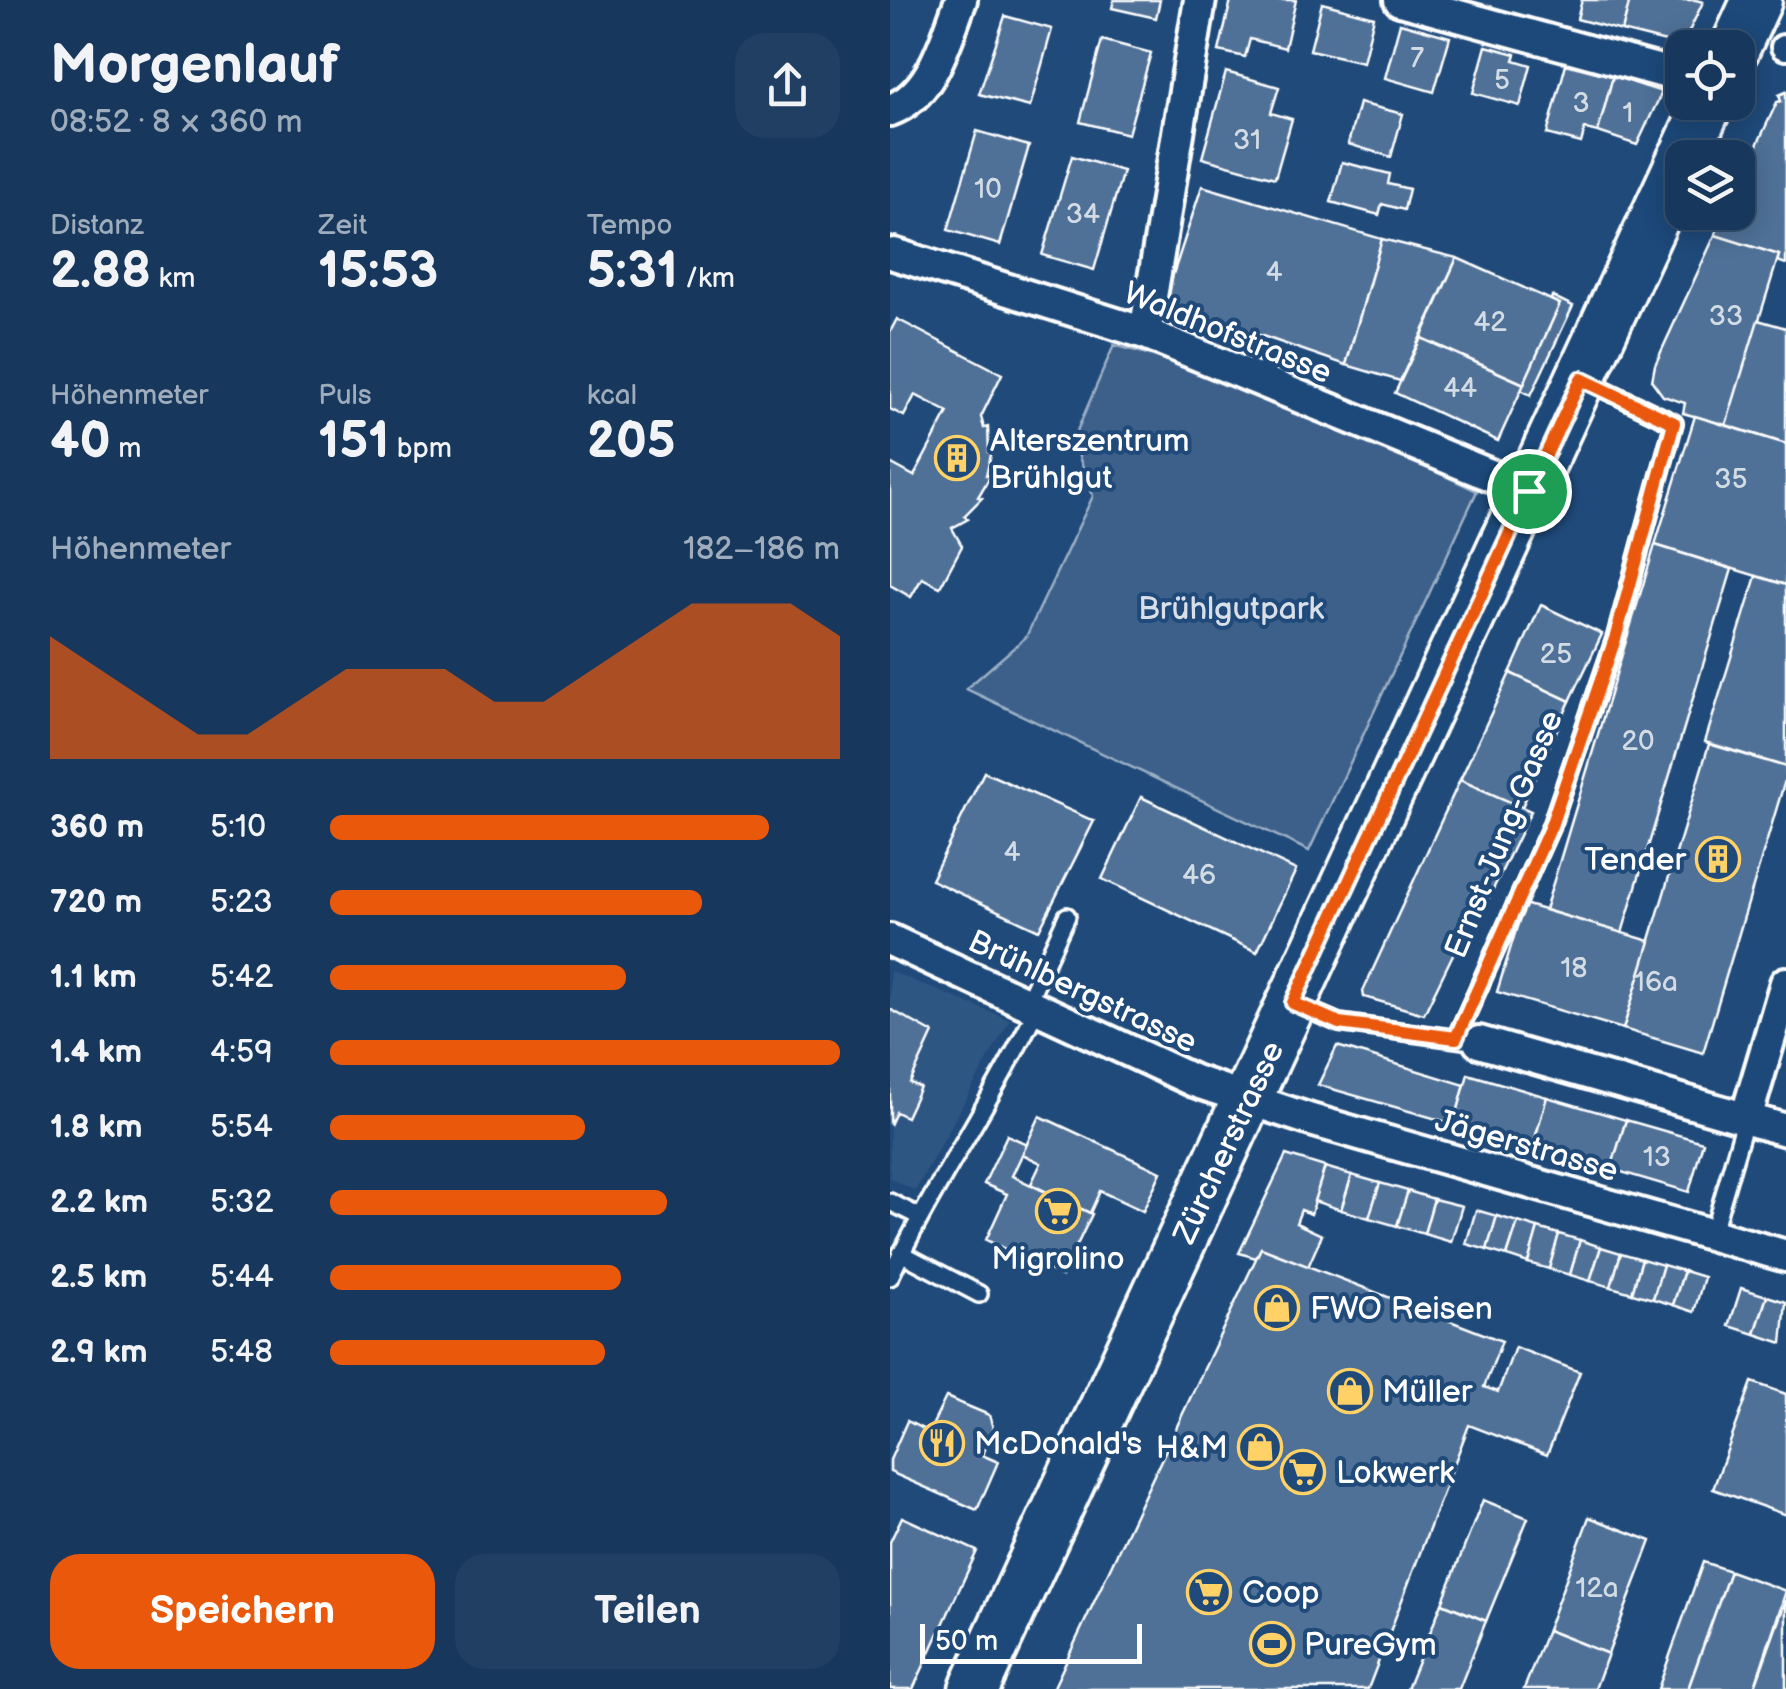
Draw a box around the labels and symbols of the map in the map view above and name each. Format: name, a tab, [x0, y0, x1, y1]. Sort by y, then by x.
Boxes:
house number: 7	[1410, 42, 1424, 75]
house number: 5	[1494, 64, 1510, 97]
house number: 3	[1572, 87, 1590, 120]
house number: 1	[1623, 97, 1633, 130]
house number: 31	[1233, 124, 1261, 157]
house number: 10	[974, 173, 1002, 206]
house number: 34	[1066, 198, 1100, 231]
house number: 4	[1265, 256, 1283, 289]
street label: Waldhofstrasse	[1118, 274, 1337, 393]
house number: 33	[1709, 300, 1743, 333]
house number: 42	[1473, 306, 1507, 339]
house number: 44	[1443, 372, 1477, 405]
place label: Alterszentrum Brühlgut	[990, 422, 1189, 498]
building icon: Alterszentrum Brühlgut	[934, 435, 980, 481]
pin	[1487, 449, 1572, 534]
house number: 35	[1714, 463, 1748, 496]
park label: Brühlgutpark	[1138, 590, 1324, 629]
house number: 25	[1540, 638, 1572, 671]
street label: Ernst-Jung-Gasse	[1437, 705, 1572, 964]
house number: 20	[1622, 725, 1654, 758]
house number: 4	[1003, 836, 1021, 869]
building icon: Tender	[1695, 836, 1741, 882]
place label: Tender	[1584, 841, 1686, 880]
house number: 46	[1182, 859, 1216, 892]
street label: Brühlbergstrasse	[962, 922, 1203, 1062]
house number: 18	[1560, 952, 1588, 985]
house number: 16a	[1634, 966, 1678, 999]
street label: Zürcherstrasse	[1165, 1035, 1293, 1251]
street label: Jägerstrasse	[1431, 1102, 1623, 1191]
house number: 13	[1643, 1141, 1671, 1174]
supermarket icon: Migrolino	[1035, 1188, 1081, 1234]
place label: Migrolino	[991, 1240, 1125, 1279]
shop icon: FWO Reisen	[1254, 1285, 1300, 1331]
place label: FWO Reisen	[1310, 1290, 1493, 1329]
shop icon: Müller	[1327, 1368, 1373, 1414]
place label: Müller	[1382, 1373, 1473, 1412]
restaurant icon: McDonald's	[919, 1420, 965, 1466]
shop icon: H&M	[1237, 1424, 1283, 1470]
place label: McDonald's	[974, 1425, 1142, 1464]
place label: H&M	[1156, 1429, 1228, 1468]
supermarket icon: Lokwerk	[1280, 1449, 1326, 1495]
place label: Lokwerk	[1336, 1454, 1455, 1493]
supermarket icon: Coop	[1186, 1569, 1232, 1615]
house number: 12a	[1575, 1572, 1619, 1605]
place label: Coop	[1242, 1574, 1320, 1613]
scale bar	[920, 1619, 1142, 1664]
sports icon: PureGym	[1249, 1621, 1295, 1667]
place label: PureGym	[1304, 1626, 1437, 1665]

